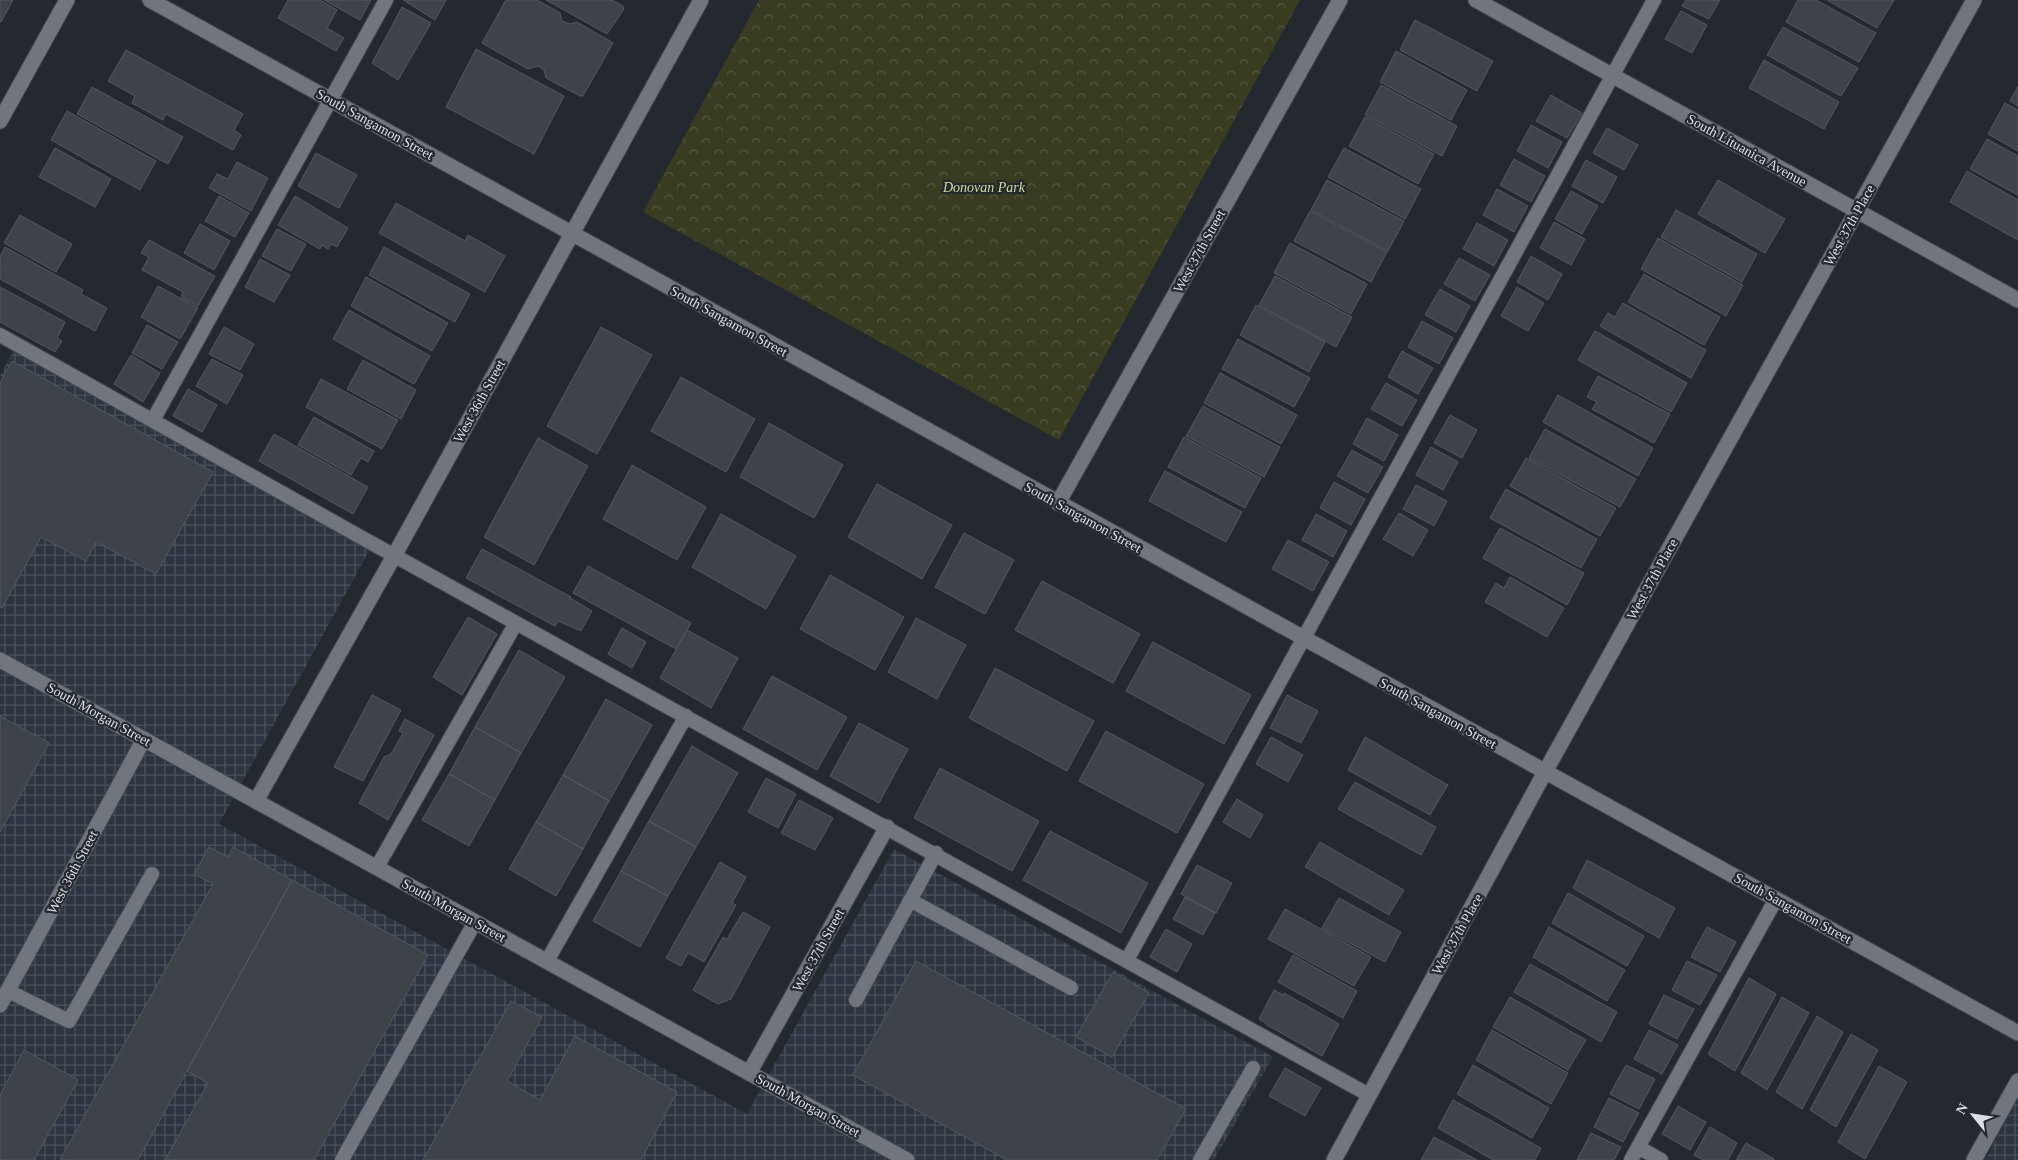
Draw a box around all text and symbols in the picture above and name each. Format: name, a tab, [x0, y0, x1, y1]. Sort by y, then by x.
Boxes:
street label: South Sangamon Street	[314, 86, 436, 163]
street label: South Lituanica Avenue	[1684, 111, 1809, 190]
park label: Donovan Park	[942, 180, 1026, 195]
street label: West 37th Place	[1821, 182, 1878, 268]
street label: West 37th Street	[1171, 207, 1228, 295]
street label: South Sangamon Street	[668, 283, 790, 360]
street label: West 36th Street	[451, 357, 508, 445]
street label: South Sangamon Street	[1022, 479, 1144, 556]
street label: West 37th Place	[1624, 536, 1681, 622]
street label: South Sangamon Street	[1377, 675, 1499, 752]
street label: South Morgan Street	[44, 680, 153, 749]
street label: West 36th Street	[44, 828, 101, 916]
street label: South Sangamon Street	[1732, 870, 1854, 947]
street label: South Morgan Street	[399, 876, 508, 945]
street label: West 37th Place	[1429, 891, 1486, 977]
street label: West 37th Street	[790, 906, 847, 994]
street label: South Morgan Street	[753, 1071, 862, 1140]
north arrow	[1948, 1090, 1998, 1140]
text: N	[1953, 1101, 1971, 1117]

